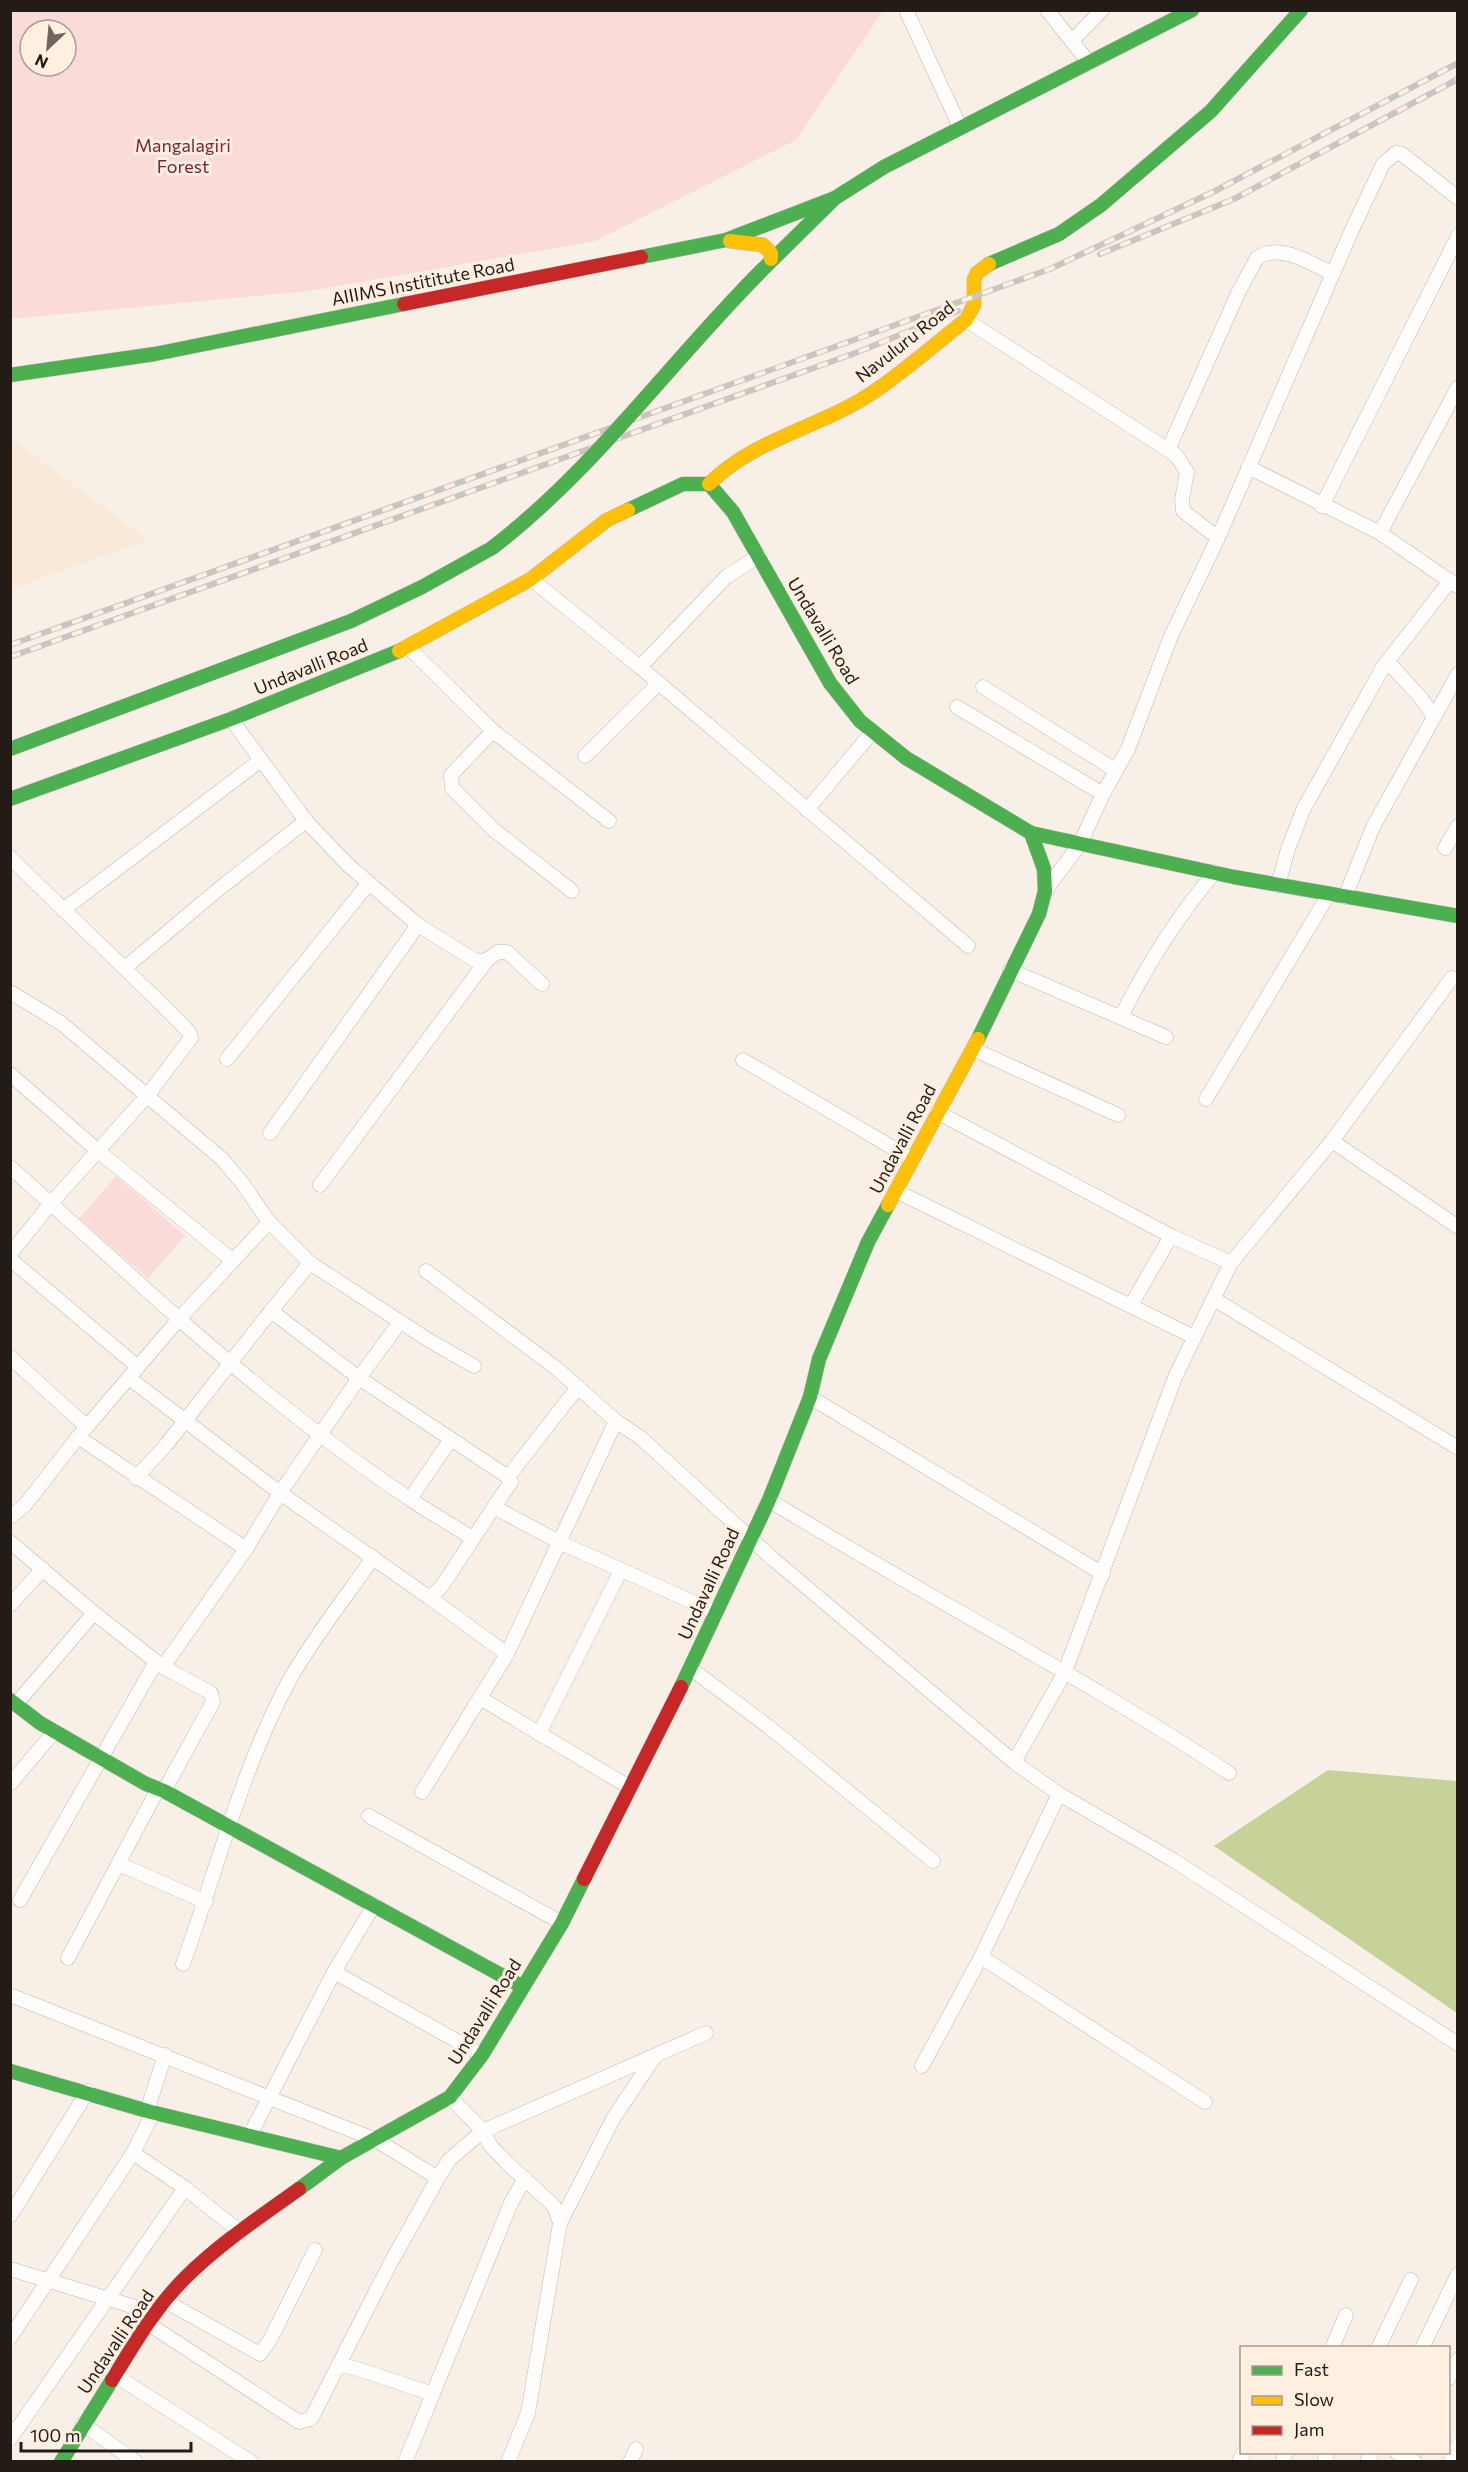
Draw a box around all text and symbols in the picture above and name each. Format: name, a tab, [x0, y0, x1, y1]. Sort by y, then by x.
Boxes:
north arrow	[18, 18, 78, 78]
text: N	[32, 51, 51, 73]
park label: Mangalagiri Forest	[135, 134, 231, 177]
street label: AIIIMS Instititute Road	[329, 252, 516, 310]
street label: Navuluru Road	[851, 296, 958, 387]
street label: Undavalli Road	[783, 573, 864, 688]
street label: Undavalli Road	[251, 633, 371, 699]
street label: Undavalli Road	[864, 1080, 940, 1197]
street label: Undavalli Road	[673, 1524, 744, 1643]
street label: Undavalli Road	[443, 1954, 525, 2069]
street label: Undavalli Road	[72, 2285, 158, 2398]
legend	[1240, 2346, 1450, 2454]
text: Fast	[1294, 2358, 1329, 2380]
text: Slow	[1294, 2388, 1334, 2410]
scale bar	[21, 2415, 190, 2453]
text: Jam	[1294, 2418, 1324, 2440]
text: 100 m	[30, 2424, 80, 2446]

